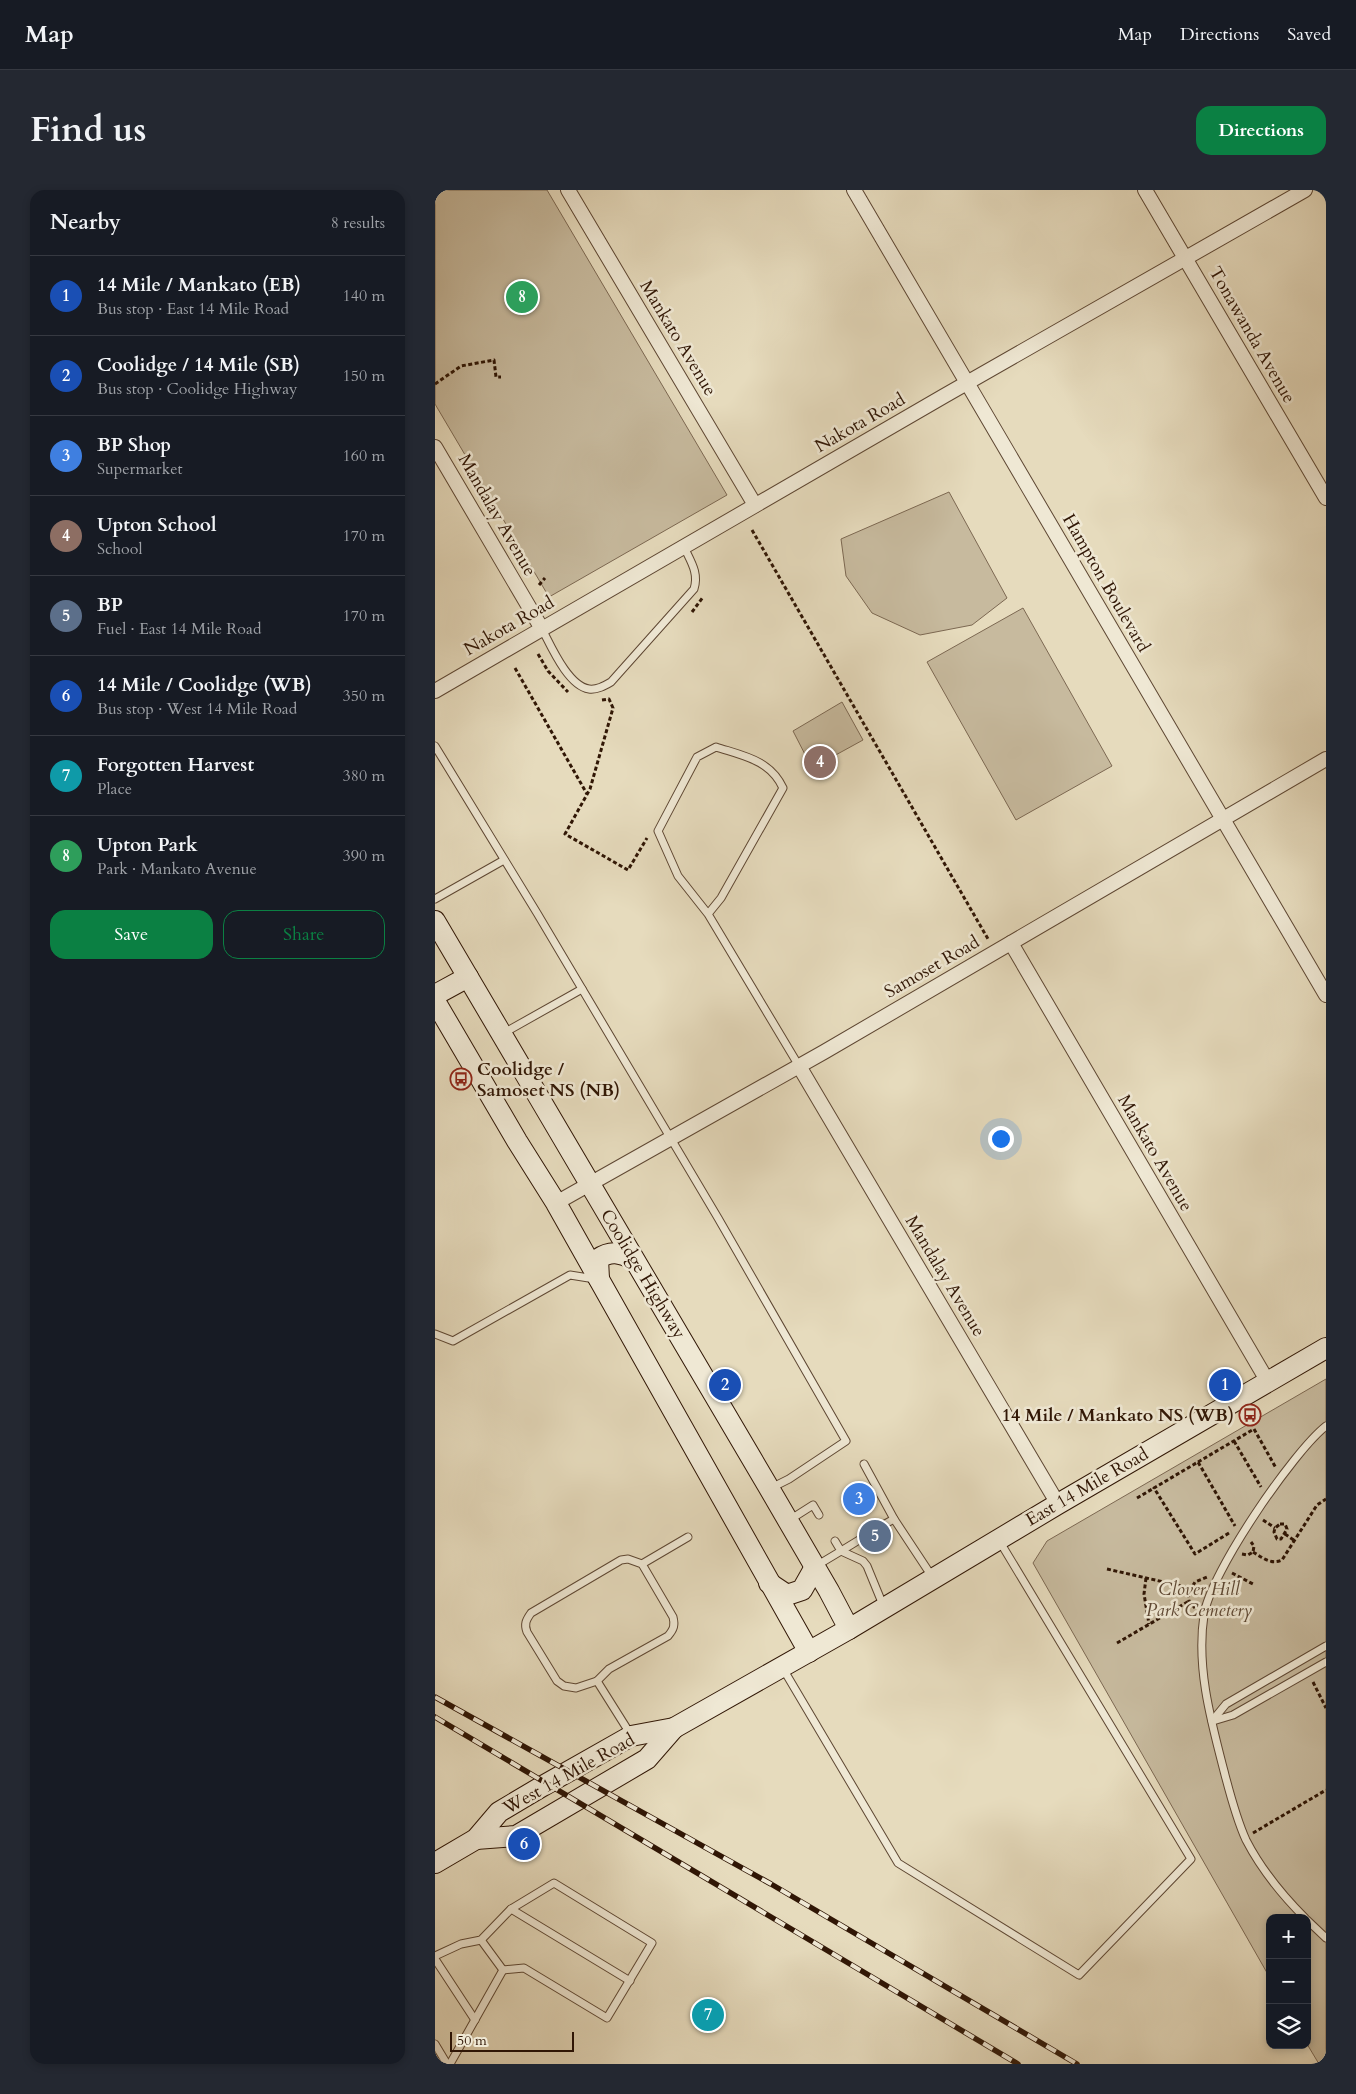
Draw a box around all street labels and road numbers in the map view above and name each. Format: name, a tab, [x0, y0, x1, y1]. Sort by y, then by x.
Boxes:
street label: Tonawanda Avenue	[1203, 262, 1301, 408]
street label: Mankato Avenue	[634, 275, 722, 401]
street label: Nakota Road	[810, 387, 910, 459]
street label: Mandalay Avenue	[452, 449, 542, 581]
street label: Hampton Boulevard	[1056, 509, 1156, 657]
street label: Nakota Road	[459, 590, 559, 662]
street label: Samoset Road	[880, 929, 985, 1004]
street label: Mankato Avenue	[1111, 1090, 1199, 1216]
street label: Coolidge Highway	[594, 1204, 692, 1344]
street label: Mandalay Avenue	[899, 1211, 991, 1341]
street label: East 14 Mile Road	[1021, 1442, 1153, 1532]
street label: West 14 Mile Road	[498, 1727, 640, 1821]

